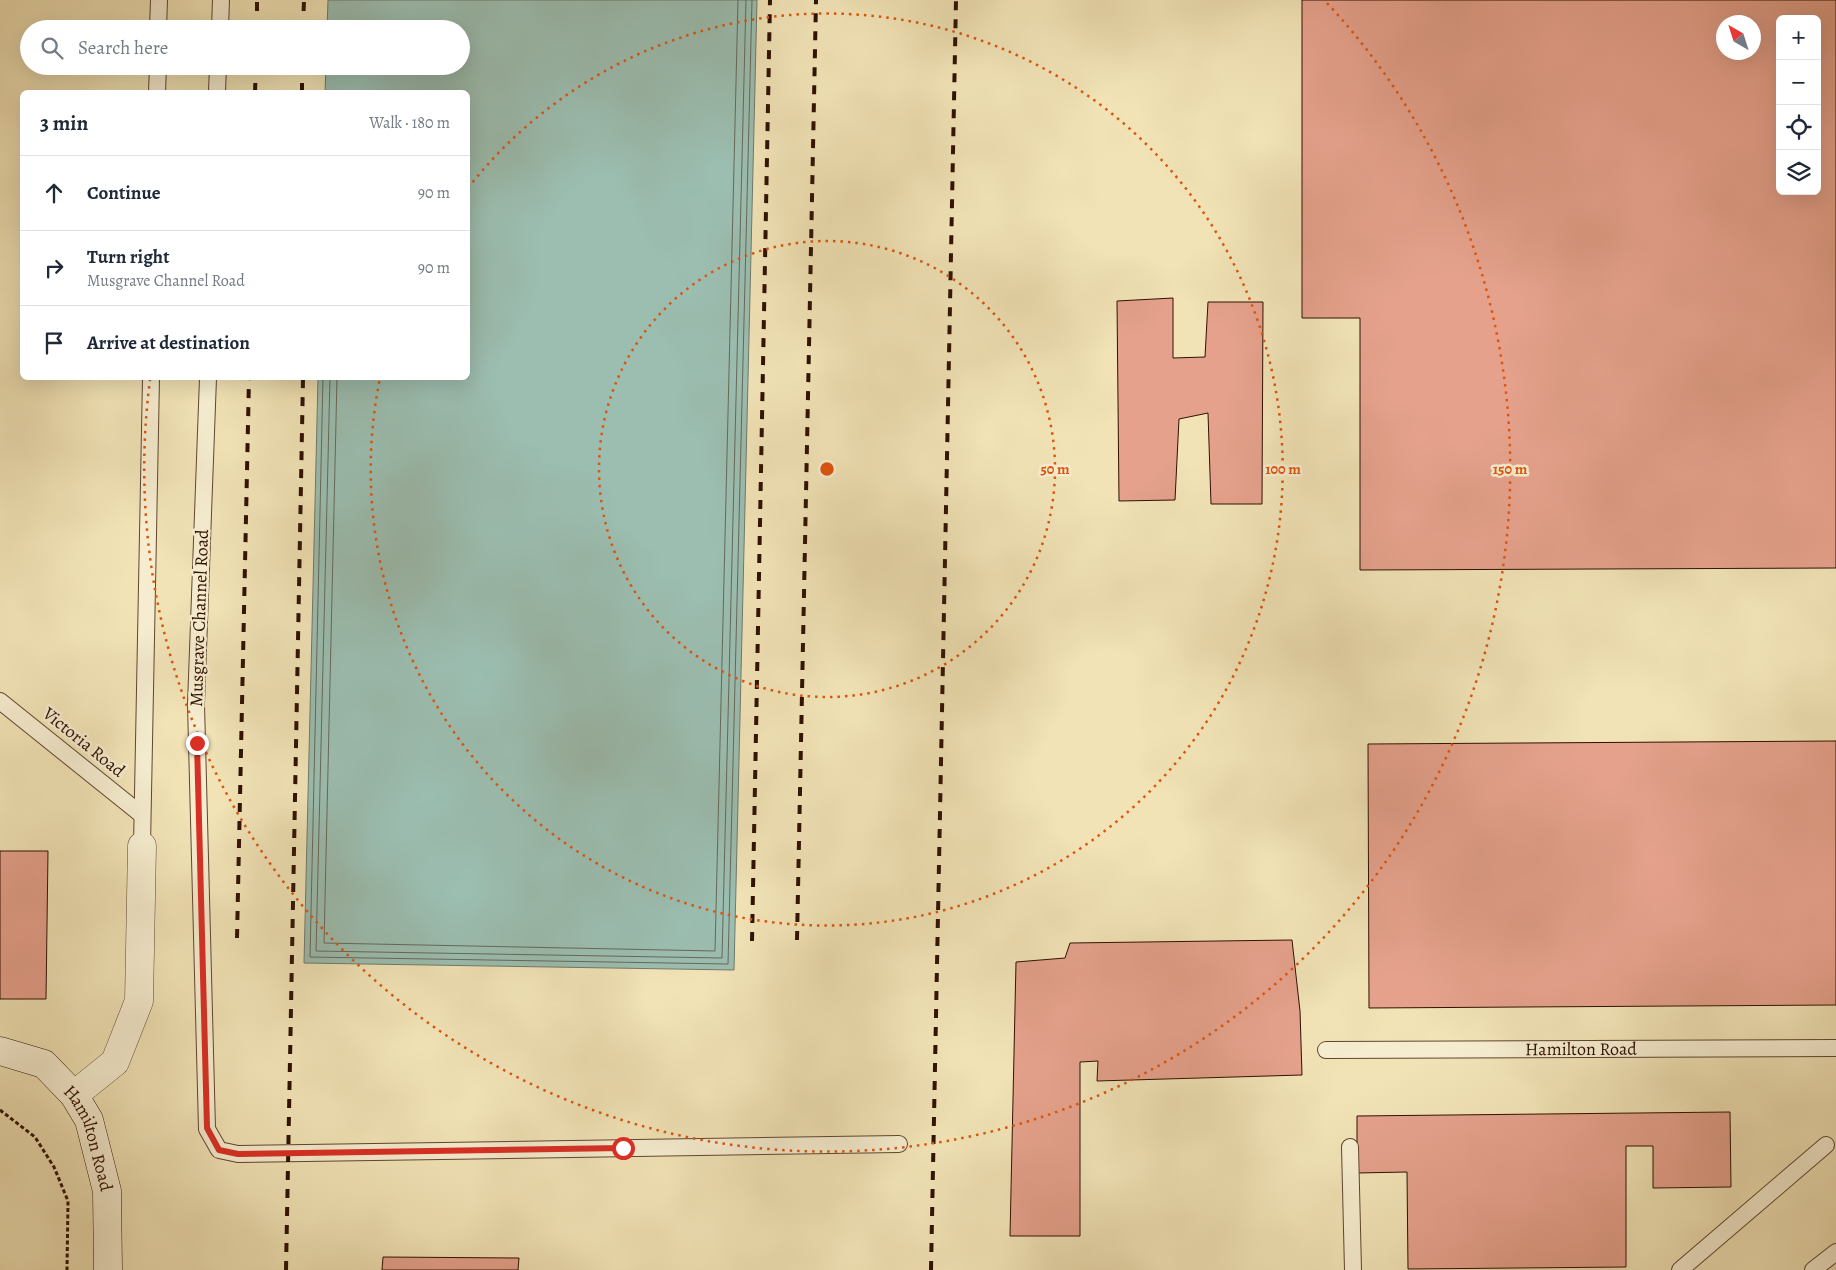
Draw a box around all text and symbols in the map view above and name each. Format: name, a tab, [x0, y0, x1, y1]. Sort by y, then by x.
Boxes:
north arrow	[1716, 15, 1761, 60]
map controls	[1776, 15, 1821, 195]
button: +	[1776, 15, 1821, 60]
search box	[20, 20, 470, 75]
icon: search	[38, 34, 66, 62]
text: Search here	[78, 35, 168, 61]
button: −	[1776, 60, 1821, 105]
button: locate	[1776, 105, 1821, 150]
text: 3 min	[40, 109, 88, 137]
text: Walk · 180 m	[369, 112, 450, 134]
button: layers	[1776, 150, 1821, 195]
icon: ahead	[40, 179, 68, 207]
text: Continue	[87, 180, 161, 206]
text: 90 m	[418, 182, 450, 204]
text: Turn right	[87, 244, 169, 270]
icon: right	[40, 254, 68, 282]
text: 90 m	[418, 257, 450, 279]
text: Musgrave Channel Road	[87, 270, 245, 292]
icon: arrive	[40, 329, 68, 357]
text: Arrive at destination	[87, 330, 250, 356]
text: 50 m	[1040, 459, 1070, 479]
text: 100 m	[1265, 459, 1301, 479]
text: 150 m	[1493, 459, 1528, 479]
centre of rings	[818, 460, 836, 478]
street label: Musgrave Channel Road	[184, 529, 214, 707]
street label: Victoria Road	[37, 701, 130, 783]
route end	[186, 732, 209, 755]
street label: Hamilton Road	[1525, 1037, 1637, 1061]
street label: Hamilton Road	[58, 1079, 119, 1194]
route start	[612, 1137, 635, 1160]

